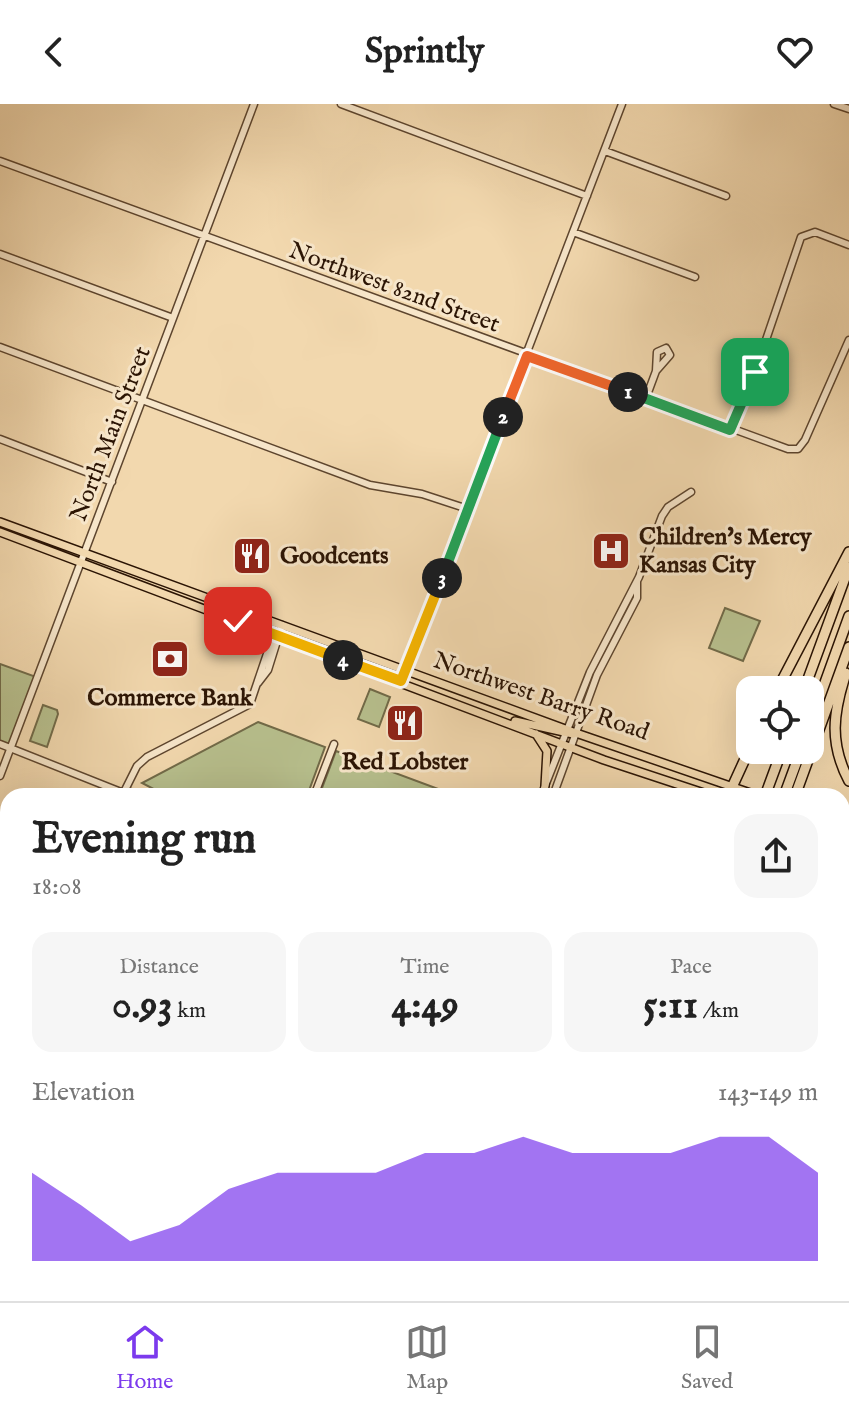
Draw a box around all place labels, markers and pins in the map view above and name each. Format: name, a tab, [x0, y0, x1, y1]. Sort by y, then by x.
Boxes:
pin	[721, 338, 789, 406]
pin: 1	[608, 372, 648, 412]
pin: 2	[483, 397, 523, 437]
place label: Children's Mercy Kansas City	[639, 522, 813, 581]
hospital icon: Children's Mercy Kansas City	[590, 530, 632, 572]
restaurant icon: Goodcents	[231, 535, 273, 577]
place label: Goodcents	[280, 541, 389, 572]
pin: 3	[422, 558, 462, 598]
pin	[204, 587, 272, 655]
bank icon: Commerce Bank	[149, 638, 191, 680]
pin: 4	[323, 640, 363, 680]
place label: Commerce Bank	[87, 683, 254, 714]
restaurant icon: Red Lobster	[384, 702, 426, 744]
place label: Red Lobster	[342, 747, 469, 778]

